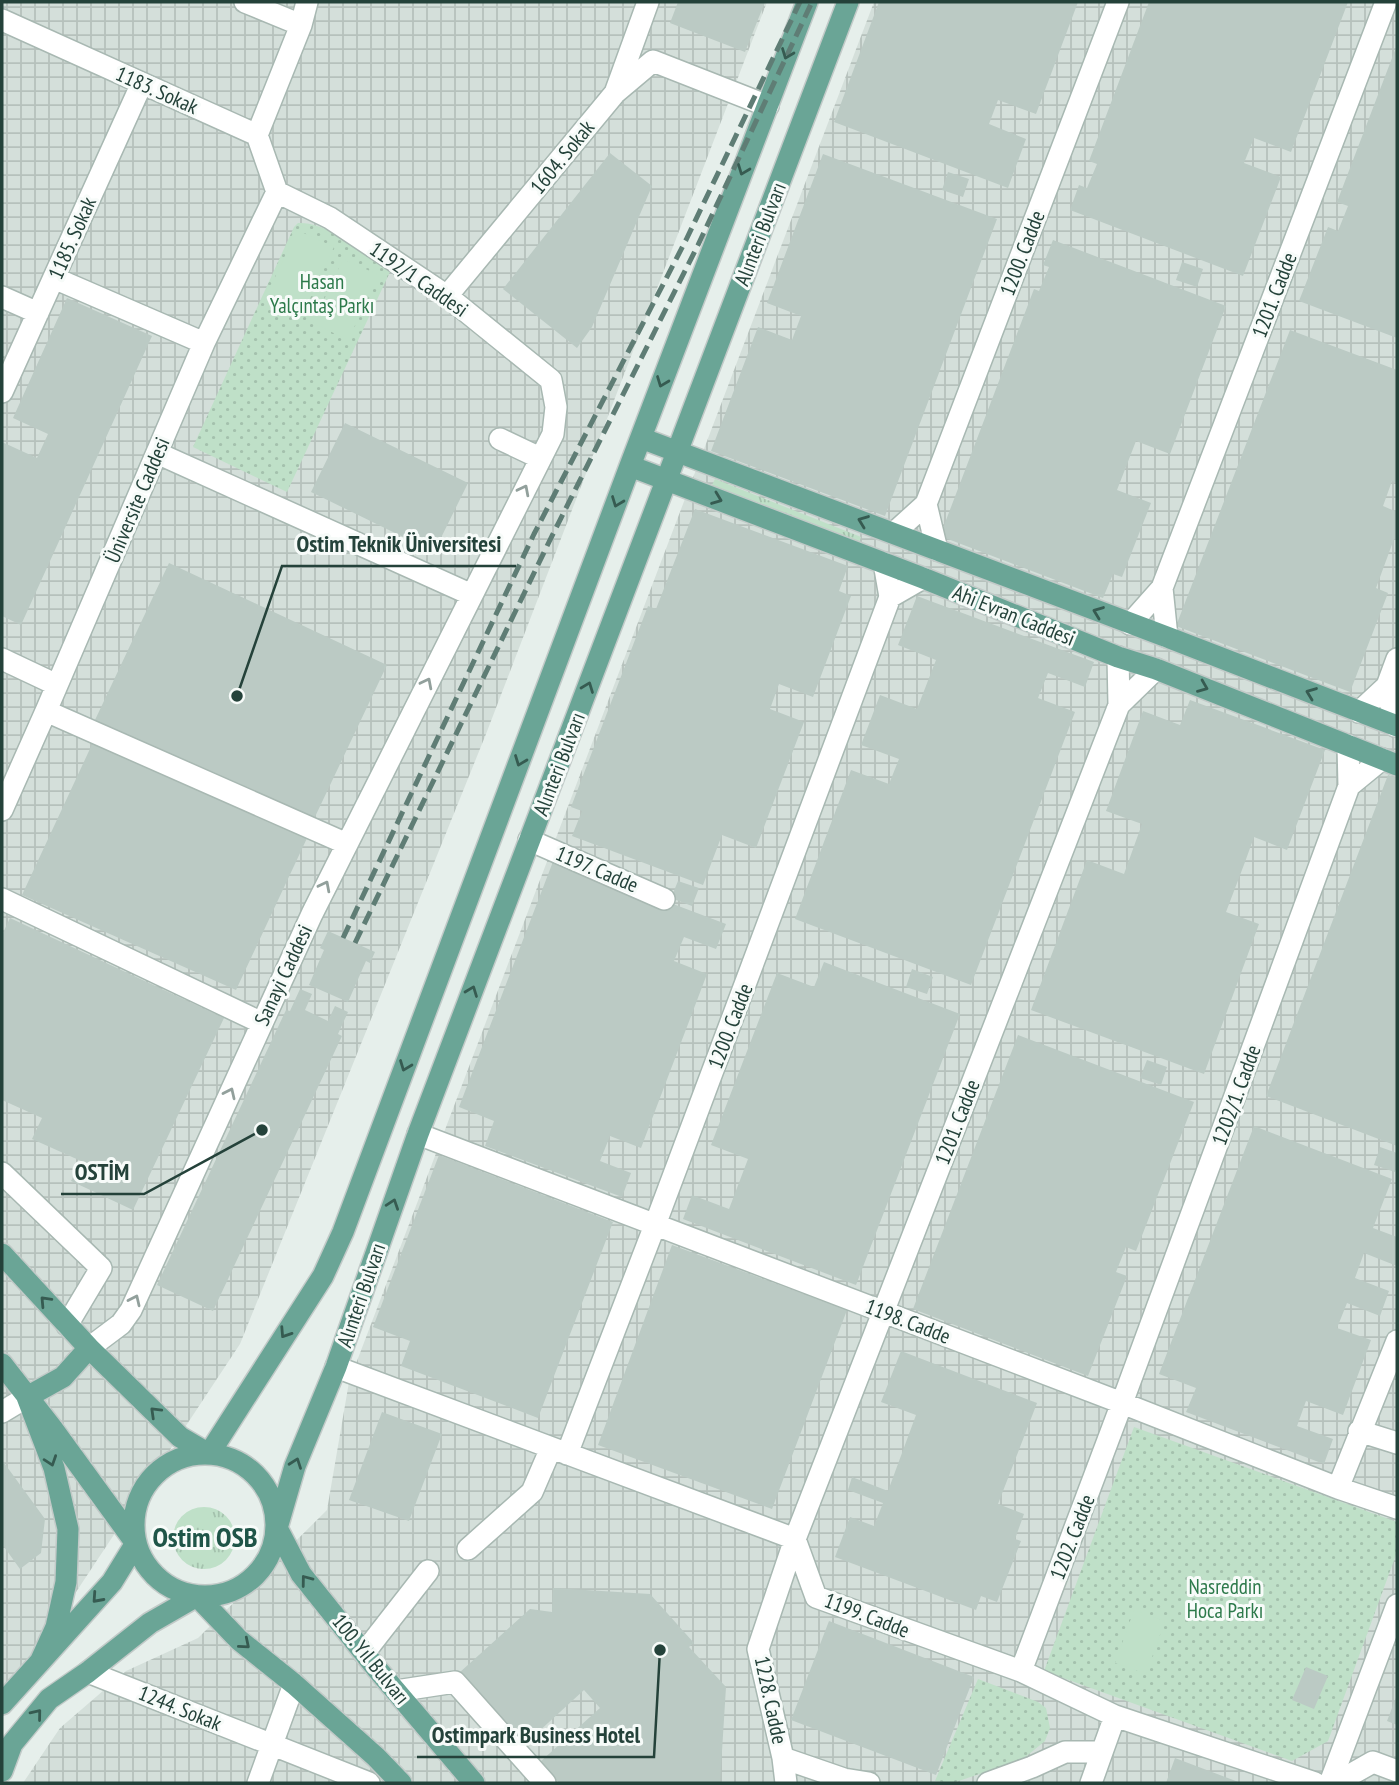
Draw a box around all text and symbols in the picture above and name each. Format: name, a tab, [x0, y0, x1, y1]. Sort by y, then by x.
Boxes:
one-way arrow	[782, 47, 796, 59]
street label: 1183. Sokak	[112, 60, 202, 120]
street label: 1604. Sokak	[524, 115, 600, 199]
one-way arrow	[738, 163, 752, 175]
street label: Alınteri Bulvarı	[728, 179, 792, 289]
street label: 1185. Sokak	[42, 193, 102, 283]
street label: 1200. Cadde	[993, 207, 1051, 299]
street label: 1192/1 Caddesi	[365, 235, 473, 323]
street label: 1201. Cadde	[1245, 249, 1303, 341]
park label: Hasan Yalçıntaş Parkı	[270, 268, 374, 319]
one-way arrow	[657, 376, 671, 388]
street label: Üniversite Caddesi	[98, 433, 176, 567]
one-way arrow	[516, 485, 530, 497]
one-way arrow	[711, 491, 723, 505]
one-way arrow	[611, 495, 625, 507]
one-way arrow	[858, 516, 870, 530]
callout: Ostim Teknik Üniversitesi	[282, 522, 516, 566]
text: Ostim Teknik Üniversitesi	[297, 529, 501, 558]
street label: Ahi Evran Caddesi	[949, 578, 1079, 652]
one-way arrow	[1093, 606, 1105, 620]
one-way arrow	[419, 678, 433, 690]
one-way arrow	[1197, 679, 1209, 693]
one-way arrow	[580, 681, 594, 693]
one-way arrow	[1305, 688, 1317, 702]
street label: Alınteri Bulvarı	[527, 709, 591, 819]
one-way arrow	[514, 754, 528, 766]
street label: 1197. Cadde	[552, 840, 642, 898]
one-way arrow	[317, 881, 331, 893]
street label: Sanayi Caddesi	[248, 920, 318, 1030]
street label: 1200. Cadde	[701, 980, 759, 1072]
one-way arrow	[464, 985, 478, 997]
street label: 1202/1. Cadde	[1205, 1041, 1267, 1149]
one-way arrow	[400, 1059, 414, 1071]
street label: 1201. Cadde	[928, 1076, 986, 1168]
one-way arrow	[222, 1088, 236, 1100]
callout: OSTİM	[61, 1150, 144, 1194]
text: OSTİM	[75, 1157, 129, 1186]
one-way arrow	[385, 1199, 399, 1211]
street label: Alınteri Bulvarı	[331, 1239, 391, 1351]
street label: 1198. Cadde	[862, 1292, 954, 1350]
one-way arrow	[127, 1295, 141, 1307]
one-way arrow	[41, 1296, 54, 1309]
one-way arrow	[281, 1326, 294, 1339]
one-way arrow	[150, 1408, 163, 1421]
one-way arrow	[43, 1455, 57, 1467]
one-way arrow	[288, 1458, 302, 1470]
street label: 1202. Cadde	[1043, 1491, 1101, 1583]
district label: Ostim OSB	[152, 1518, 258, 1555]
park label: Nasreddin Hoca Parkı	[1187, 1573, 1263, 1624]
one-way arrow	[302, 1575, 315, 1587]
street label: 1199. Cadde	[821, 1586, 913, 1644]
one-way arrow	[93, 1590, 105, 1603]
street label: 100. Yıl Bulvarı	[326, 1608, 416, 1710]
one-way arrow	[237, 1636, 250, 1648]
street label: 1228. Cadde	[749, 1654, 793, 1746]
street label: 1244. Sokak	[134, 1679, 226, 1737]
one-way arrow	[29, 1709, 42, 1721]
callout: Ostimpark Business Hotel	[417, 1713, 654, 1757]
text: Ostimpark Business Hotel	[432, 1720, 641, 1749]

